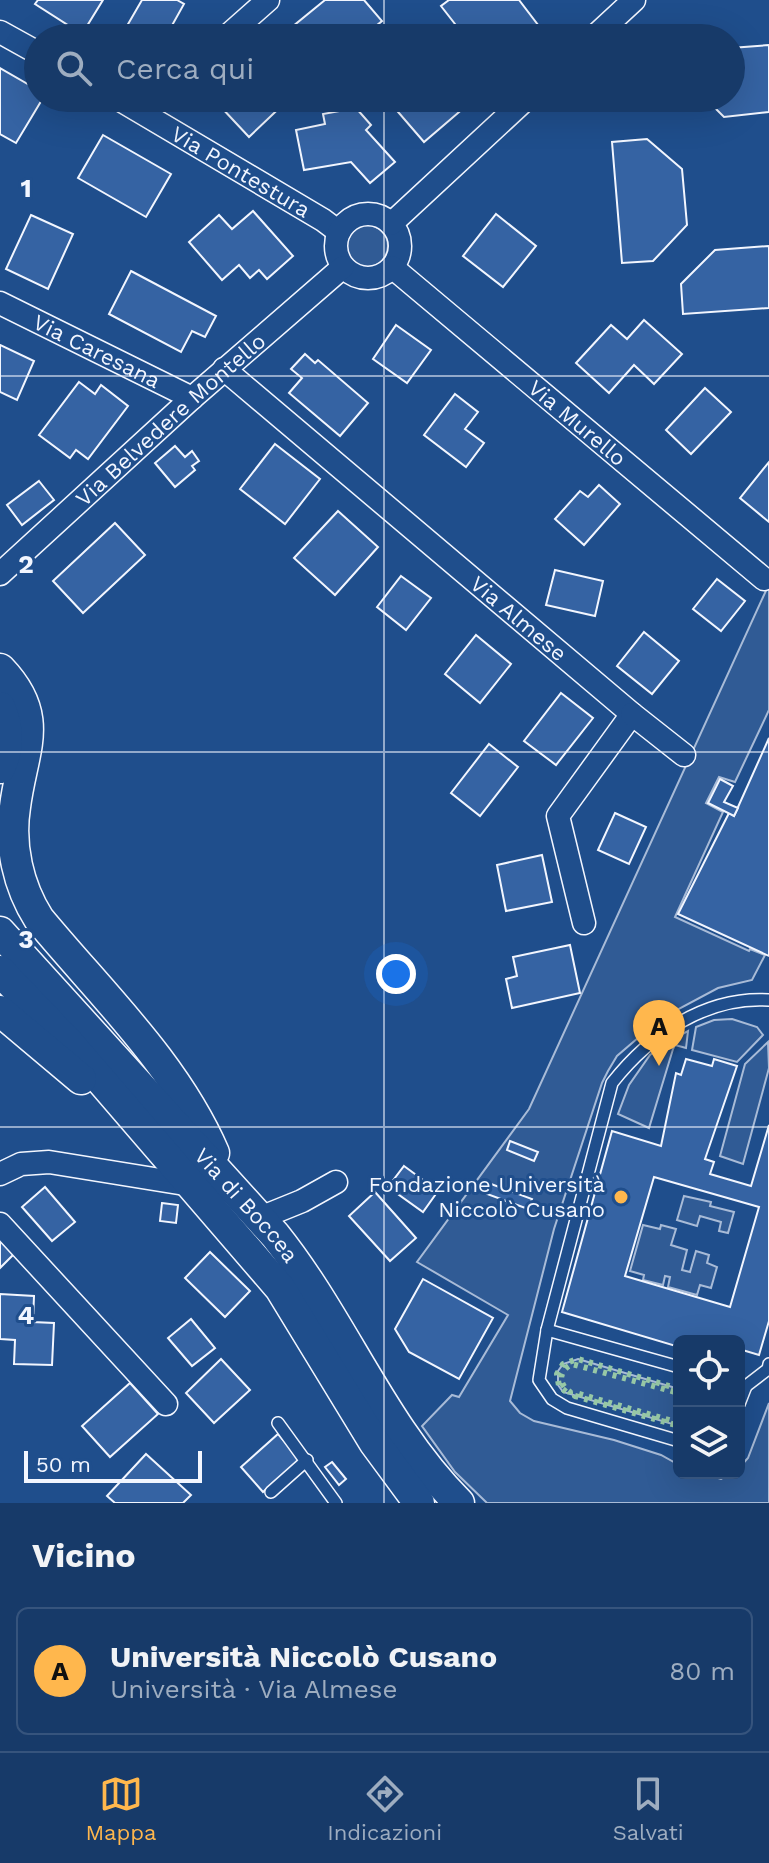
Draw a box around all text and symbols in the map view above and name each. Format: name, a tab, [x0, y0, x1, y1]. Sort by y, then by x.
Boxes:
search box	[24, 24, 745, 112]
icon: search	[52, 46, 96, 90]
text: Cerca qui	[116, 51, 254, 86]
street label: Via Pontestura	[167, 121, 315, 223]
text: 1	[20, 173, 32, 203]
street label: Via Caresana	[29, 309, 164, 393]
street label: Via Belvedere Montello	[71, 328, 271, 511]
street label: Via Murello	[523, 375, 631, 471]
text: 2	[18, 549, 34, 579]
street label: Via Almese	[465, 571, 572, 666]
text: 3	[18, 924, 34, 954]
your location	[376, 954, 416, 994]
pin: A	[633, 1000, 685, 1066]
street label: Via di Boccea	[189, 1143, 303, 1267]
place label: Fondazione Università Niccolò Cusano	[368, 1172, 605, 1222]
marker: Fondazione Università Niccolò Cusano	[612, 1188, 630, 1206]
text: 4	[18, 1300, 35, 1330]
map controls	[673, 1335, 745, 1479]
button: locate	[673, 1335, 745, 1407]
button: layers	[673, 1407, 745, 1479]
scale bar	[24, 1447, 202, 1483]
text: 50 m	[36, 1452, 91, 1477]
text: Vicino	[32, 1535, 136, 1575]
text: Università Niccolò Cusano	[110, 1639, 497, 1674]
text: A	[51, 1656, 69, 1686]
text: 80 m	[669, 1656, 735, 1686]
text: Università · Via Almese	[110, 1674, 398, 1704]
tab: Mappa	[85, 1772, 157, 1845]
tab: Indicazioni	[327, 1772, 442, 1845]
tab: Salvati	[613, 1772, 684, 1845]

